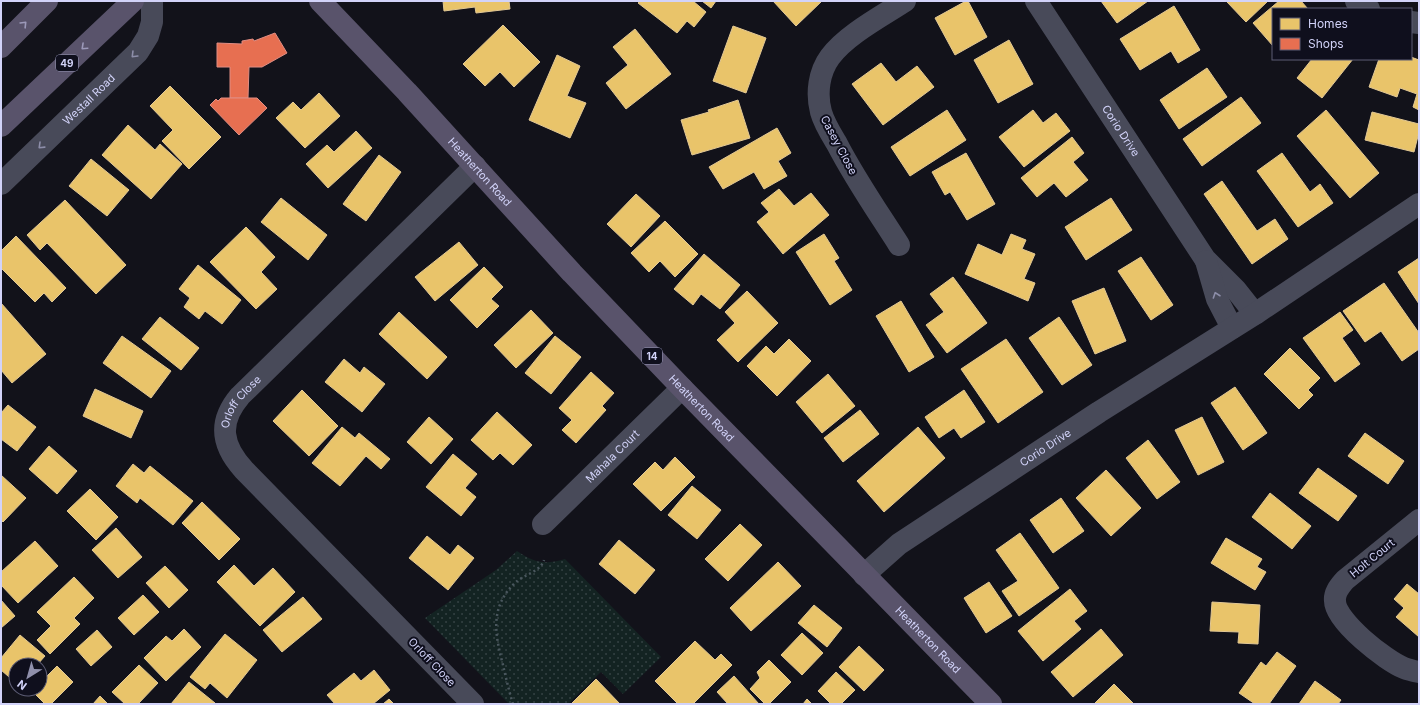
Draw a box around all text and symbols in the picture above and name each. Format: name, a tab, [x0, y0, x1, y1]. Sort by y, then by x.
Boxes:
legend	[1272, 8, 1412, 60]
text: Homes	[1308, 16, 1348, 31]
one-way arrow	[19, 21, 27, 29]
text: Shops	[1308, 36, 1344, 51]
one-way arrow	[82, 42, 89, 49]
one-way arrow	[131, 50, 139, 58]
road number: 49	[56, 55, 78, 71]
street label: Westall Road	[60, 71, 118, 128]
street label: Corio Drive	[1099, 102, 1143, 159]
street label: Casey Close	[818, 113, 860, 177]
street label: Heatherton Road	[445, 135, 515, 209]
one-way arrow	[38, 141, 46, 149]
one-way arrow	[1212, 291, 1221, 298]
road number: 14	[642, 348, 662, 364]
street label: Orloff Close	[218, 372, 264, 429]
street label: Heatherton Road	[666, 372, 737, 444]
street label: Corio Drive	[1017, 425, 1074, 469]
street label: Mahala Court	[582, 426, 642, 486]
street label: Holt Court	[1347, 536, 1397, 580]
street label: Heatherton Road	[892, 603, 964, 676]
street label: Orloff Close	[405, 635, 459, 689]
north arrow	[8, 657, 48, 697]
text: N	[14, 677, 30, 693]

